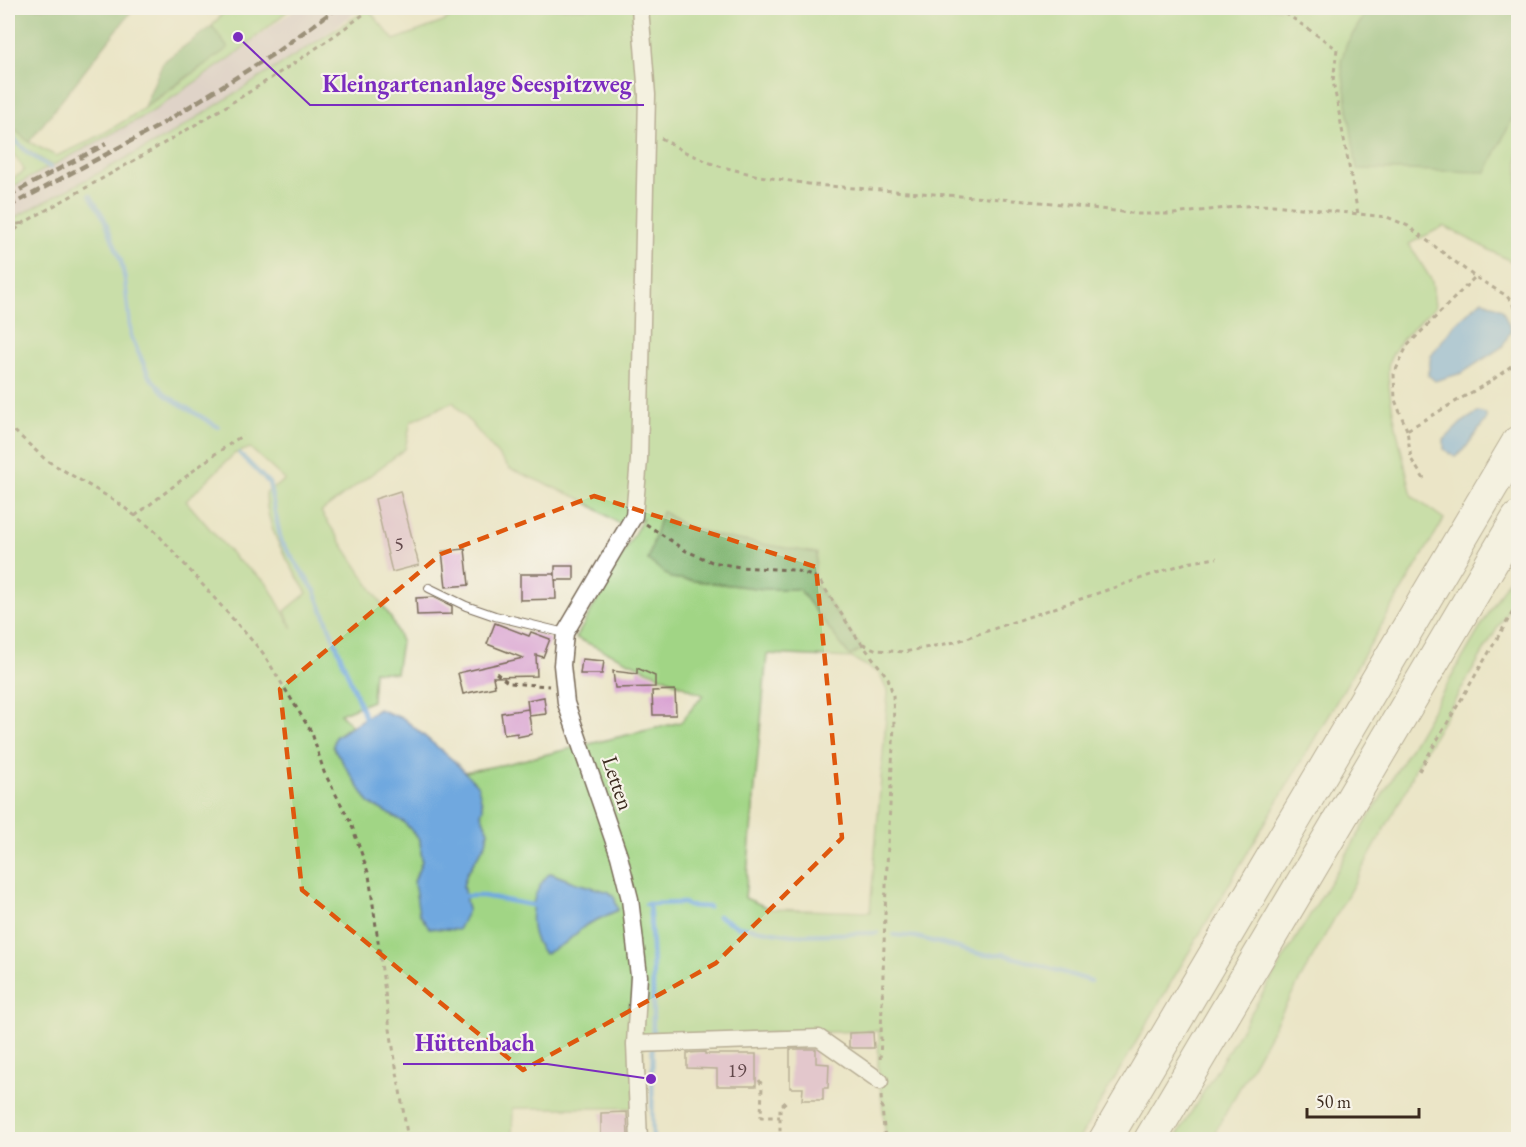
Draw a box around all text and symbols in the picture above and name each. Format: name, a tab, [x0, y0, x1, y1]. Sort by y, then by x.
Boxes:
callout: Kleingartenanlage Seespitzweg	[310, 63, 644, 105]
text: Kleingartenanlage Seespitzweg	[322, 68, 633, 100]
house number: 5	[394, 531, 404, 557]
street label: Letten	[595, 752, 641, 814]
callout: Hüttenbach	[403, 1022, 547, 1064]
text: Hüttenbach	[415, 1027, 536, 1058]
house number: 19	[727, 1057, 747, 1083]
scale bar	[1307, 1081, 1420, 1119]
text: 50 m	[1316, 1090, 1351, 1113]

